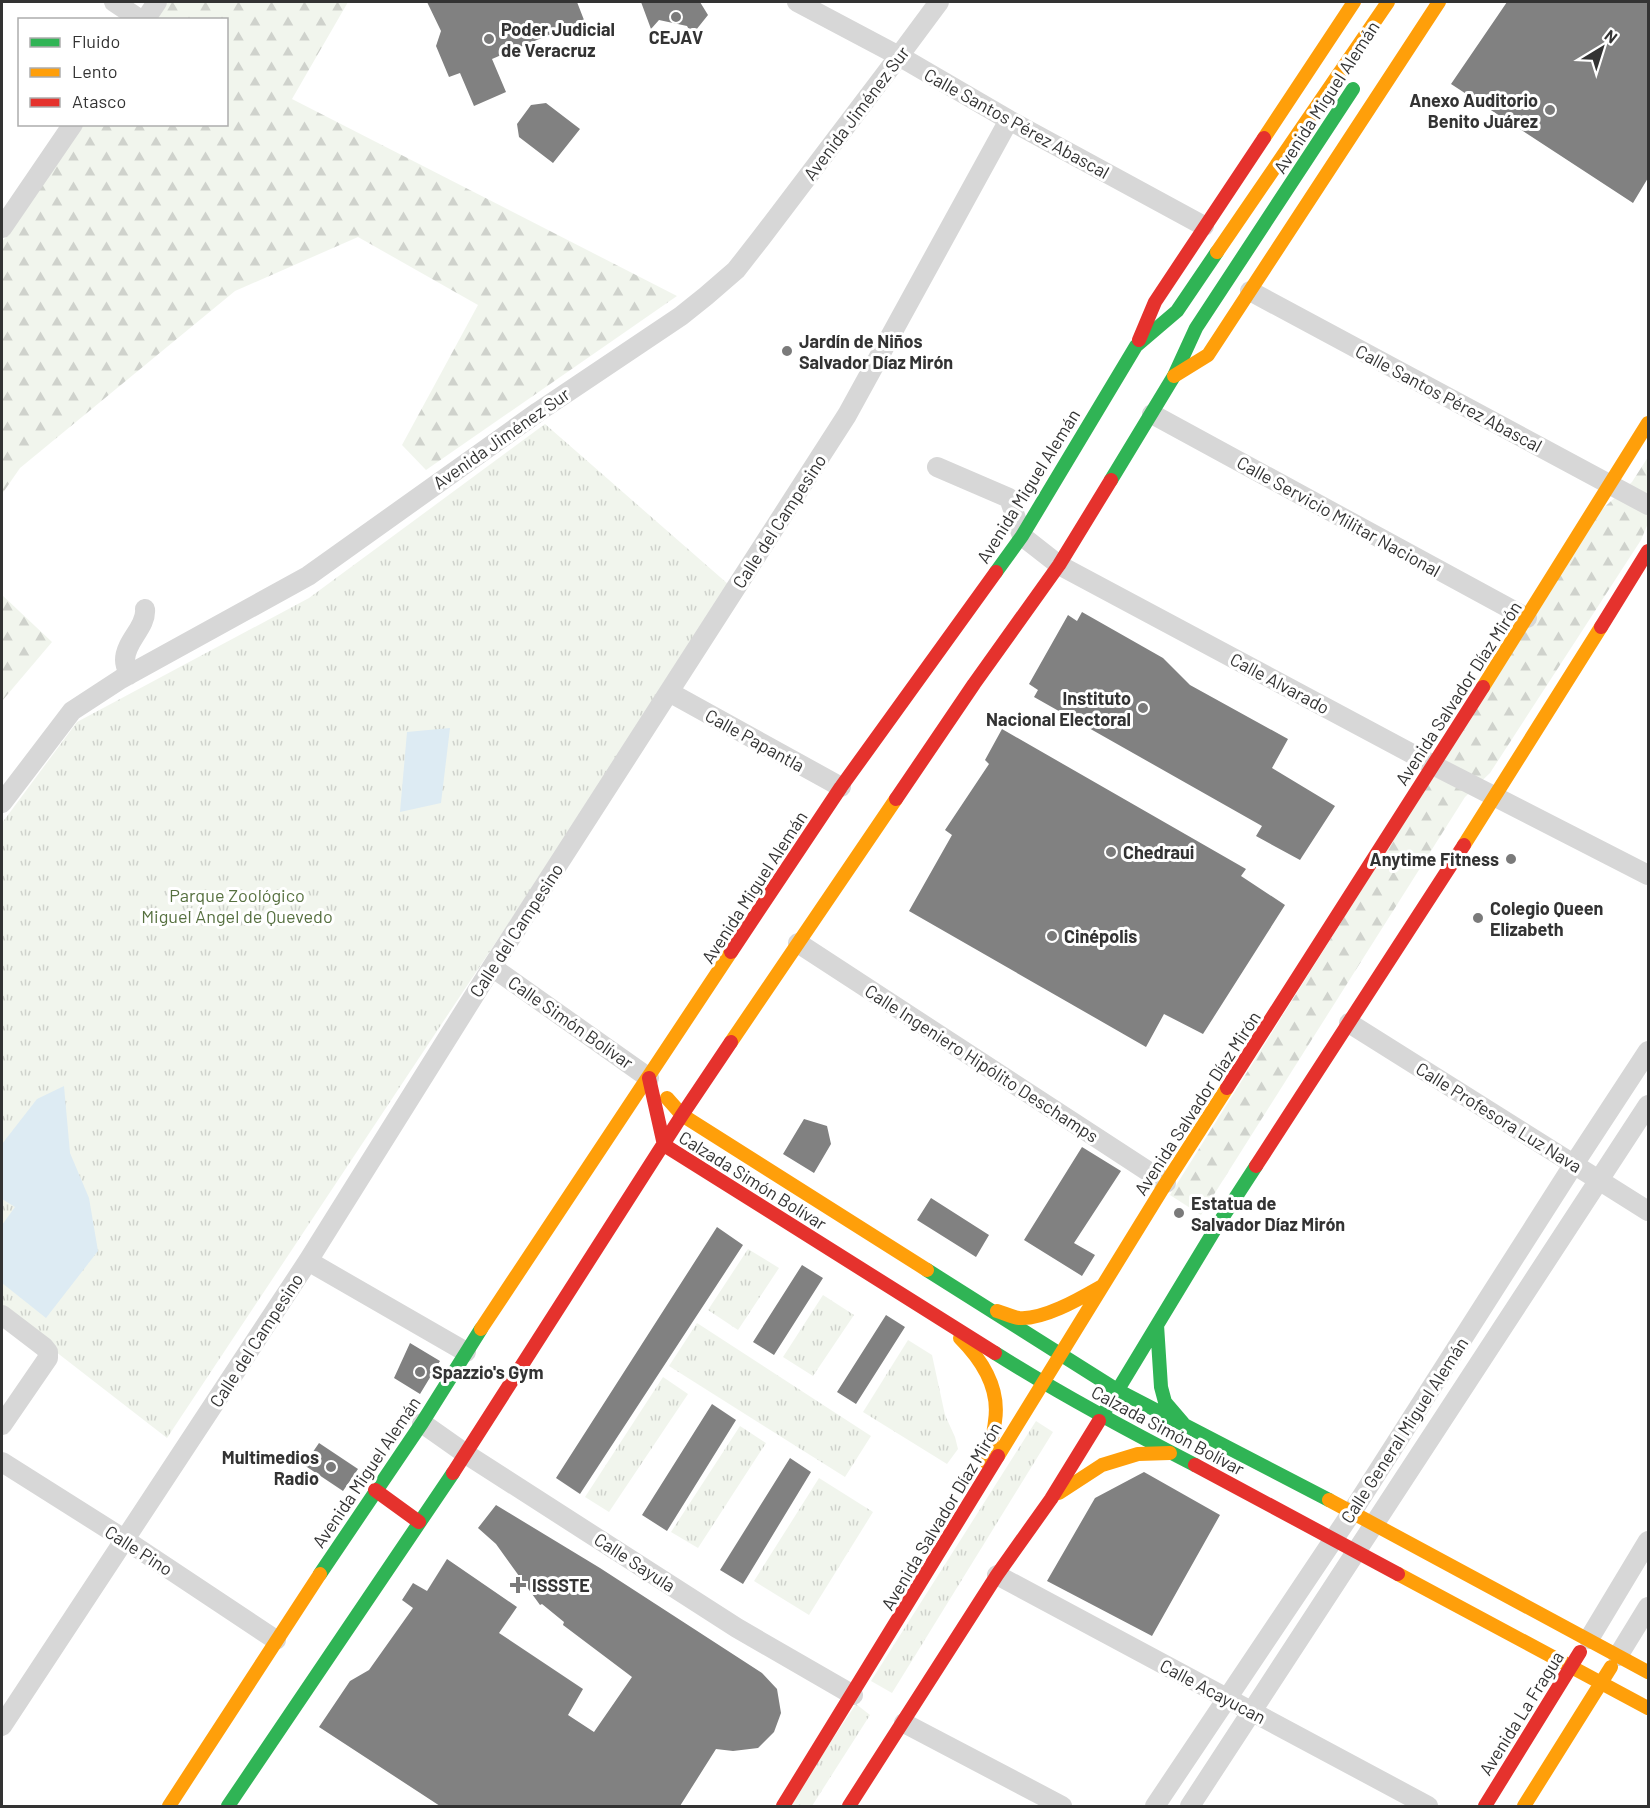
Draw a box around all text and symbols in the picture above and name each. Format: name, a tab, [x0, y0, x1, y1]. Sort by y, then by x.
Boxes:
marker: CEJAV	[669, 10, 683, 24]
street label: Avenida Miguel Alemán	[1268, 16, 1384, 178]
legend	[18, 18, 228, 126]
place label: Poder Judicial de Veracruz	[501, 18, 615, 61]
north arrow	[1572, 18, 1632, 78]
text: N	[1602, 25, 1622, 47]
place label: CEJAV	[649, 26, 703, 48]
text: Fluido	[72, 30, 120, 52]
marker: Poder Judicial de Veracruz	[482, 32, 496, 46]
street label: Avenida Jiménez Sur	[798, 41, 914, 184]
text: Lento	[72, 60, 118, 82]
street label: Calle Santos Pérez Abascal	[921, 63, 1113, 183]
place label: Anexo Auditorio Benito Juárez	[1409, 89, 1538, 132]
text: Atasco	[72, 90, 126, 112]
marker: Anexo Auditorio Benito Juárez	[1543, 103, 1557, 117]
place label: Jardín de Niños Salvador Díaz Mirón	[799, 330, 953, 373]
street label: Calle Santos Pérez Abascal	[1352, 339, 1546, 457]
marker: Jardín de Niños Salvador Díaz Mirón	[780, 344, 794, 358]
street label: Avenida Jiménez Sur	[428, 382, 574, 493]
street label: Avenida Miguel Alemán	[972, 405, 1084, 567]
street label: Calle del Campesino	[727, 450, 831, 592]
street label: Calle Servicio Militar Nacional	[1233, 451, 1445, 581]
street label: Avenida Salvador Díaz Mirón	[1390, 597, 1526, 789]
street label: Calle Alvarado	[1227, 648, 1333, 718]
place label: Instituto Nacional Electoral	[986, 687, 1131, 730]
marker: Instituto Nacional Electoral	[1136, 701, 1150, 715]
street label: Calle Papantla	[702, 704, 808, 776]
street label: Avenida Miguel Alemán	[696, 806, 812, 968]
place label: Chedraui	[1123, 841, 1194, 863]
marker: Chedraui	[1104, 845, 1118, 859]
place label: Anytime Fitness	[1370, 848, 1499, 870]
marker: Anytime Fitness	[1504, 852, 1518, 866]
street label: Calle del Campesino	[464, 859, 568, 1001]
park label: Parque Zoológico Miguel Ángel de Quevedo	[141, 884, 333, 927]
place label: Colegio Queen Elizabeth	[1490, 897, 1603, 940]
marker: Colegio Queen Elizabeth	[1471, 911, 1485, 925]
place label: Cinépolis	[1064, 925, 1137, 947]
marker: Cinépolis	[1045, 929, 1059, 943]
street label: Calle Simón Bolívar	[504, 971, 638, 1074]
street label: Calle Ingeniero Hipólito Deschamps	[861, 979, 1103, 1147]
street label: Avenida Salvador Díaz Mirón	[1129, 1007, 1265, 1199]
street label: Calle Profesora Luz Nava	[1412, 1057, 1586, 1177]
street label: Calzada Simón Bolívar	[675, 1126, 831, 1235]
place label: Estatua de Salvador Díaz Mirón	[1191, 1192, 1345, 1235]
marker: Estatua de Salvador Díaz Mirón	[1172, 1206, 1186, 1220]
street label: Calle del Campesino	[204, 1269, 308, 1411]
street label: Calle General Miguel Alemán	[1336, 1333, 1472, 1527]
place label: Spazzio's Gym	[432, 1361, 543, 1383]
marker: Spazzio's Gym	[413, 1365, 427, 1379]
street label: Calzada Simón Bolívar	[1088, 1380, 1249, 1480]
street label: Avenida Miguel Alemán	[307, 1392, 425, 1552]
street label: Avenida Salvador Díaz Mirón	[876, 1418, 1006, 1614]
place label: Multimedios Radio	[222, 1446, 319, 1489]
marker: Multimedios Radio	[324, 1460, 338, 1474]
street label: Calle Pino	[101, 1520, 177, 1580]
street label: Calle Sayula	[590, 1528, 680, 1596]
place label: ISSSTE	[532, 1574, 590, 1596]
marker: ISSSTE	[509, 1576, 527, 1594]
street label: Avenida La Fragua	[1474, 1647, 1568, 1779]
street label: Calle Acayucan	[1156, 1654, 1270, 1728]

